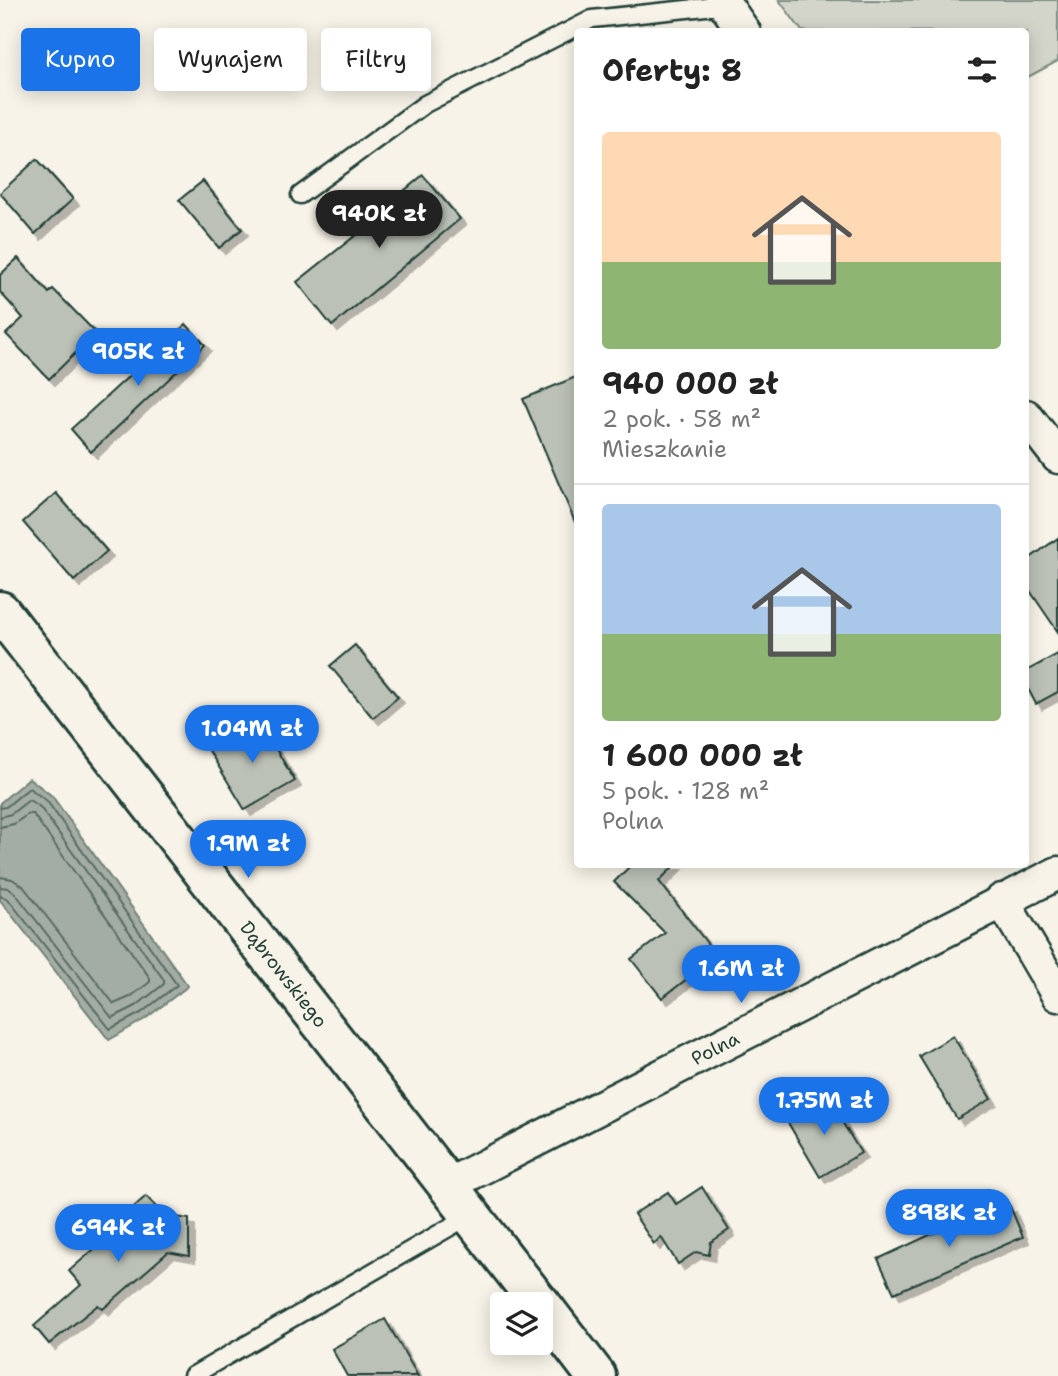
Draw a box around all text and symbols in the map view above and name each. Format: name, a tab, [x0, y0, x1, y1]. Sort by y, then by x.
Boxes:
chip: Kupno	[21, 28, 140, 91]
chip: Wynajem	[154, 28, 307, 91]
chip: Filtry	[321, 28, 431, 91]
text: Oferty: 8	[602, 50, 742, 91]
icon: filters	[963, 51, 1001, 89]
icon: home	[739, 177, 865, 303]
pin: 940K zł	[314, 190, 444, 250]
text: 940K zł	[332, 198, 426, 228]
pin: 905K zł	[73, 328, 203, 388]
text: 905K zł	[91, 336, 185, 366]
text: 940 000 zł	[602, 363, 778, 404]
text: 2 pok. · 58 m²	[602, 404, 761, 434]
text: Mieszkanie	[602, 434, 727, 464]
icon: home	[739, 549, 865, 675]
pin: 1.04M zł	[180, 706, 324, 765]
text: 1.04M zł	[201, 713, 303, 743]
text: 1 600 000 zł	[602, 735, 803, 776]
text: 5 pok. · 128 m²	[602, 776, 769, 806]
text: Polna	[602, 806, 664, 836]
pin: 1.9M zł	[183, 820, 313, 880]
text: 1.9M zł	[206, 828, 290, 858]
street label: Dąbrowskiego	[234, 916, 333, 1033]
pin: 1.6M zł	[676, 946, 806, 1005]
text: 1.6M zł	[698, 953, 784, 983]
street label: Polna	[687, 1026, 744, 1071]
pin: 1.75M zł	[752, 1078, 896, 1137]
text: 1.75M zł	[775, 1085, 873, 1115]
pin: 898K zł	[884, 1190, 1014, 1249]
text: 898K zł	[902, 1197, 996, 1227]
pin: 694K zł	[53, 1204, 183, 1264]
text: 694K zł	[71, 1212, 165, 1242]
map controls	[490, 1292, 553, 1355]
button: layers	[490, 1292, 553, 1355]

